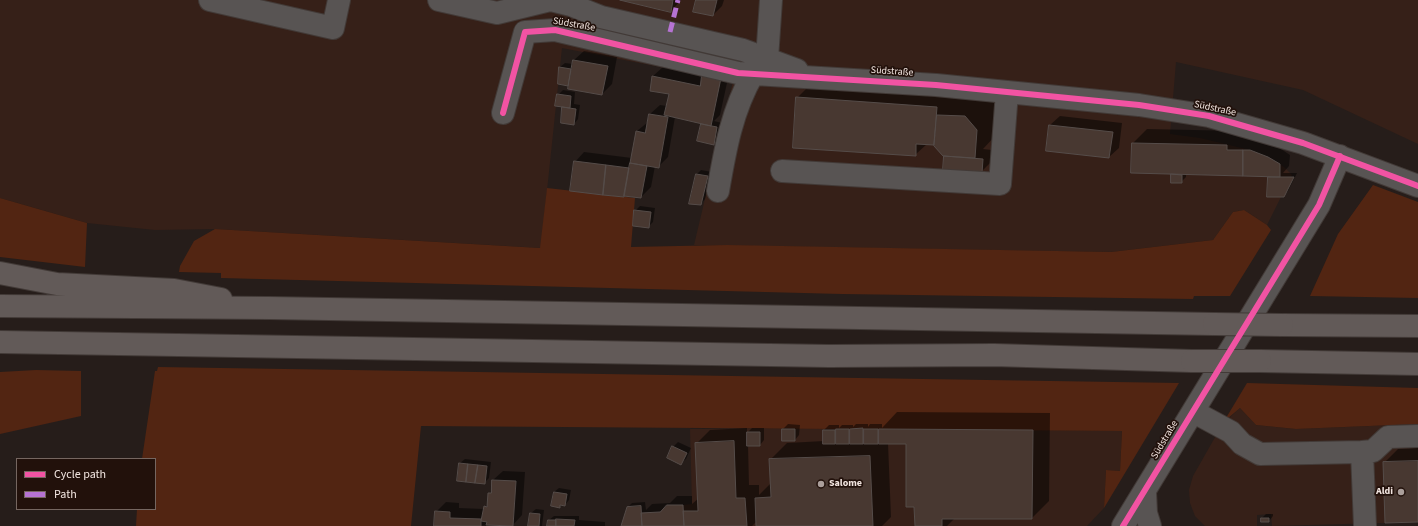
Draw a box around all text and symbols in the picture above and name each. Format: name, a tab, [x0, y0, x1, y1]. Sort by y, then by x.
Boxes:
street label: Südstraße	[552, 15, 596, 35]
street label: Südstraße	[870, 65, 914, 79]
street label: Südstraße	[1193, 99, 1237, 119]
street label: Südstraße	[1149, 419, 1181, 461]
legend	[16, 458, 156, 510]
text: Cycle path	[54, 466, 106, 483]
place label: Salome	[829, 478, 862, 490]
marker: Salome	[816, 479, 826, 489]
text: Path	[54, 486, 77, 503]
place label: Aldi	[1376, 486, 1393, 498]
marker: Aldi	[1396, 487, 1406, 497]

